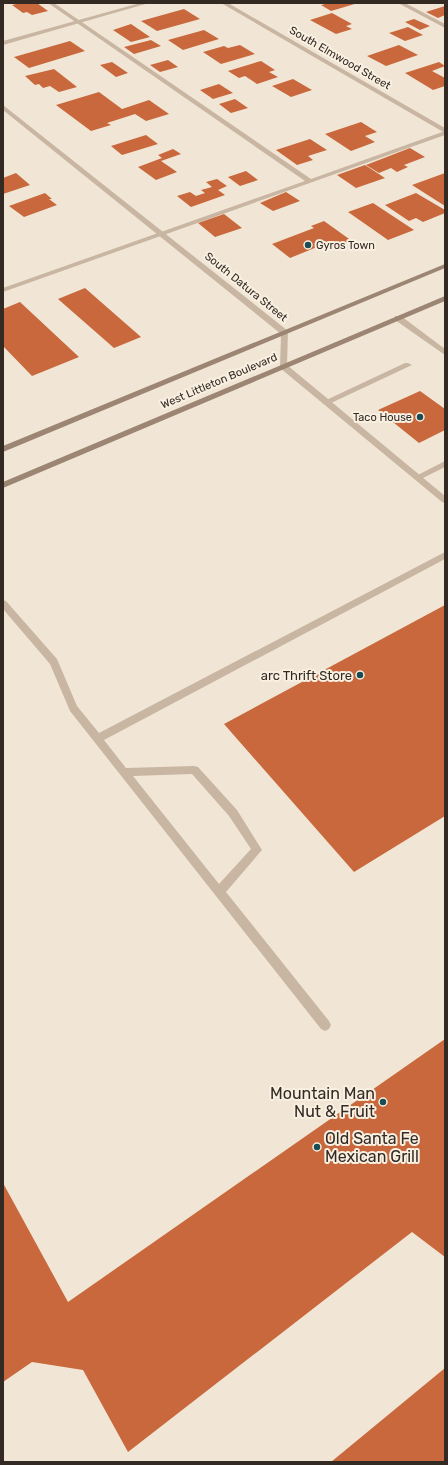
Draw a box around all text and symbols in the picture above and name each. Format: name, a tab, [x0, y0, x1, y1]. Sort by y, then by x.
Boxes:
street label: South Elmwood Street	[287, 24, 394, 93]
place label: Gyros Town	[316, 239, 375, 252]
marker: Gyros Town	[303, 240, 313, 250]
street label: South Datura Street	[202, 250, 291, 325]
street label: West Littleton Boulevard	[159, 351, 279, 411]
place label: Taco House	[353, 411, 412, 424]
marker: Taco House	[415, 412, 425, 422]
place label: arc Thrift Store	[261, 668, 352, 683]
marker: arc Thrift Store	[355, 670, 365, 680]
place label: Mountain Man Nut & Fruit	[270, 1084, 375, 1121]
marker: Mountain Man Nut & Fruit	[378, 1097, 388, 1107]
place label: Old Santa Fe Mexican Grill	[325, 1129, 419, 1166]
marker: Old Santa Fe Mexican Grill	[312, 1142, 322, 1152]

